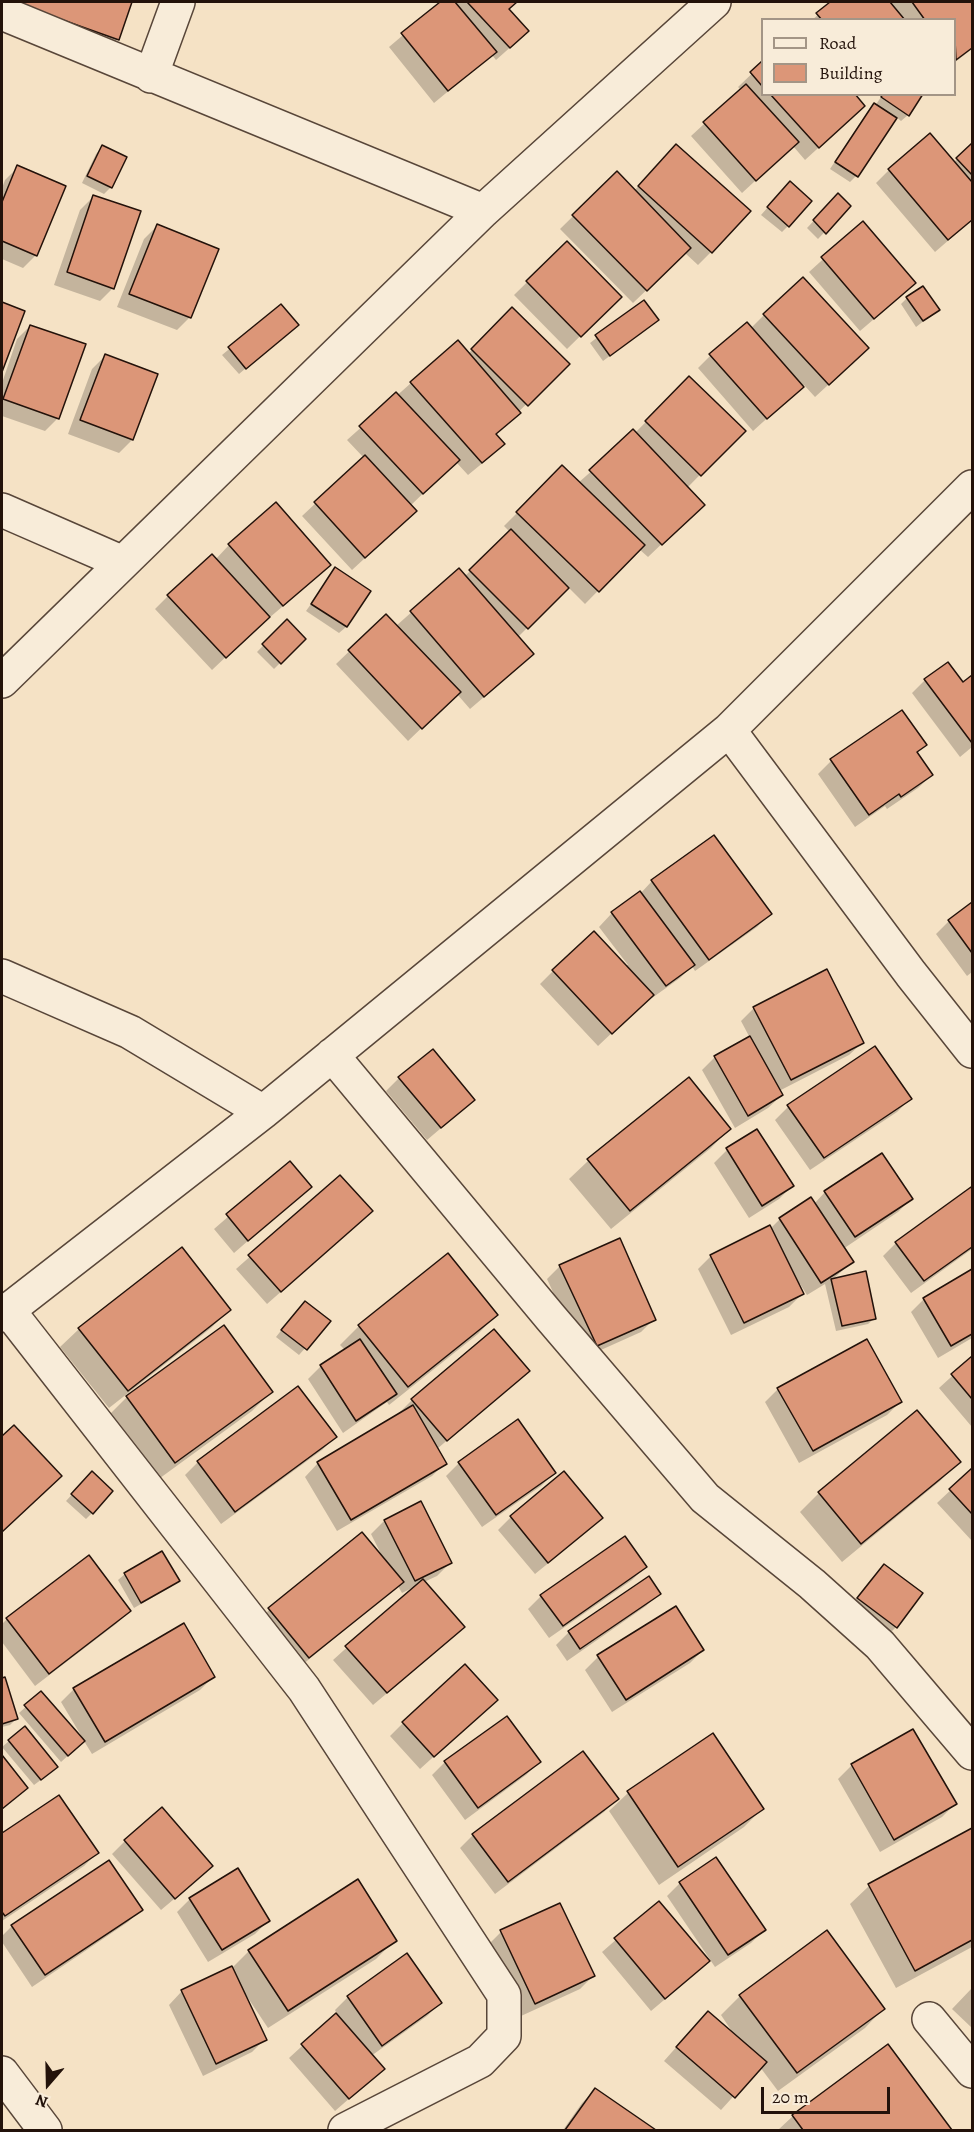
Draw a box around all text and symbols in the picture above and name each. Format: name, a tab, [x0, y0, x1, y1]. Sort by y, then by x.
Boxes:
legend	[761, 18, 956, 96]
text: Road	[819, 31, 856, 55]
text: Building	[819, 61, 883, 85]
north arrow	[18, 2054, 78, 2114]
scale bar	[764, 2075, 893, 2113]
text: 20 m	[772, 2085, 809, 2109]
text: N	[33, 2089, 51, 2113]

